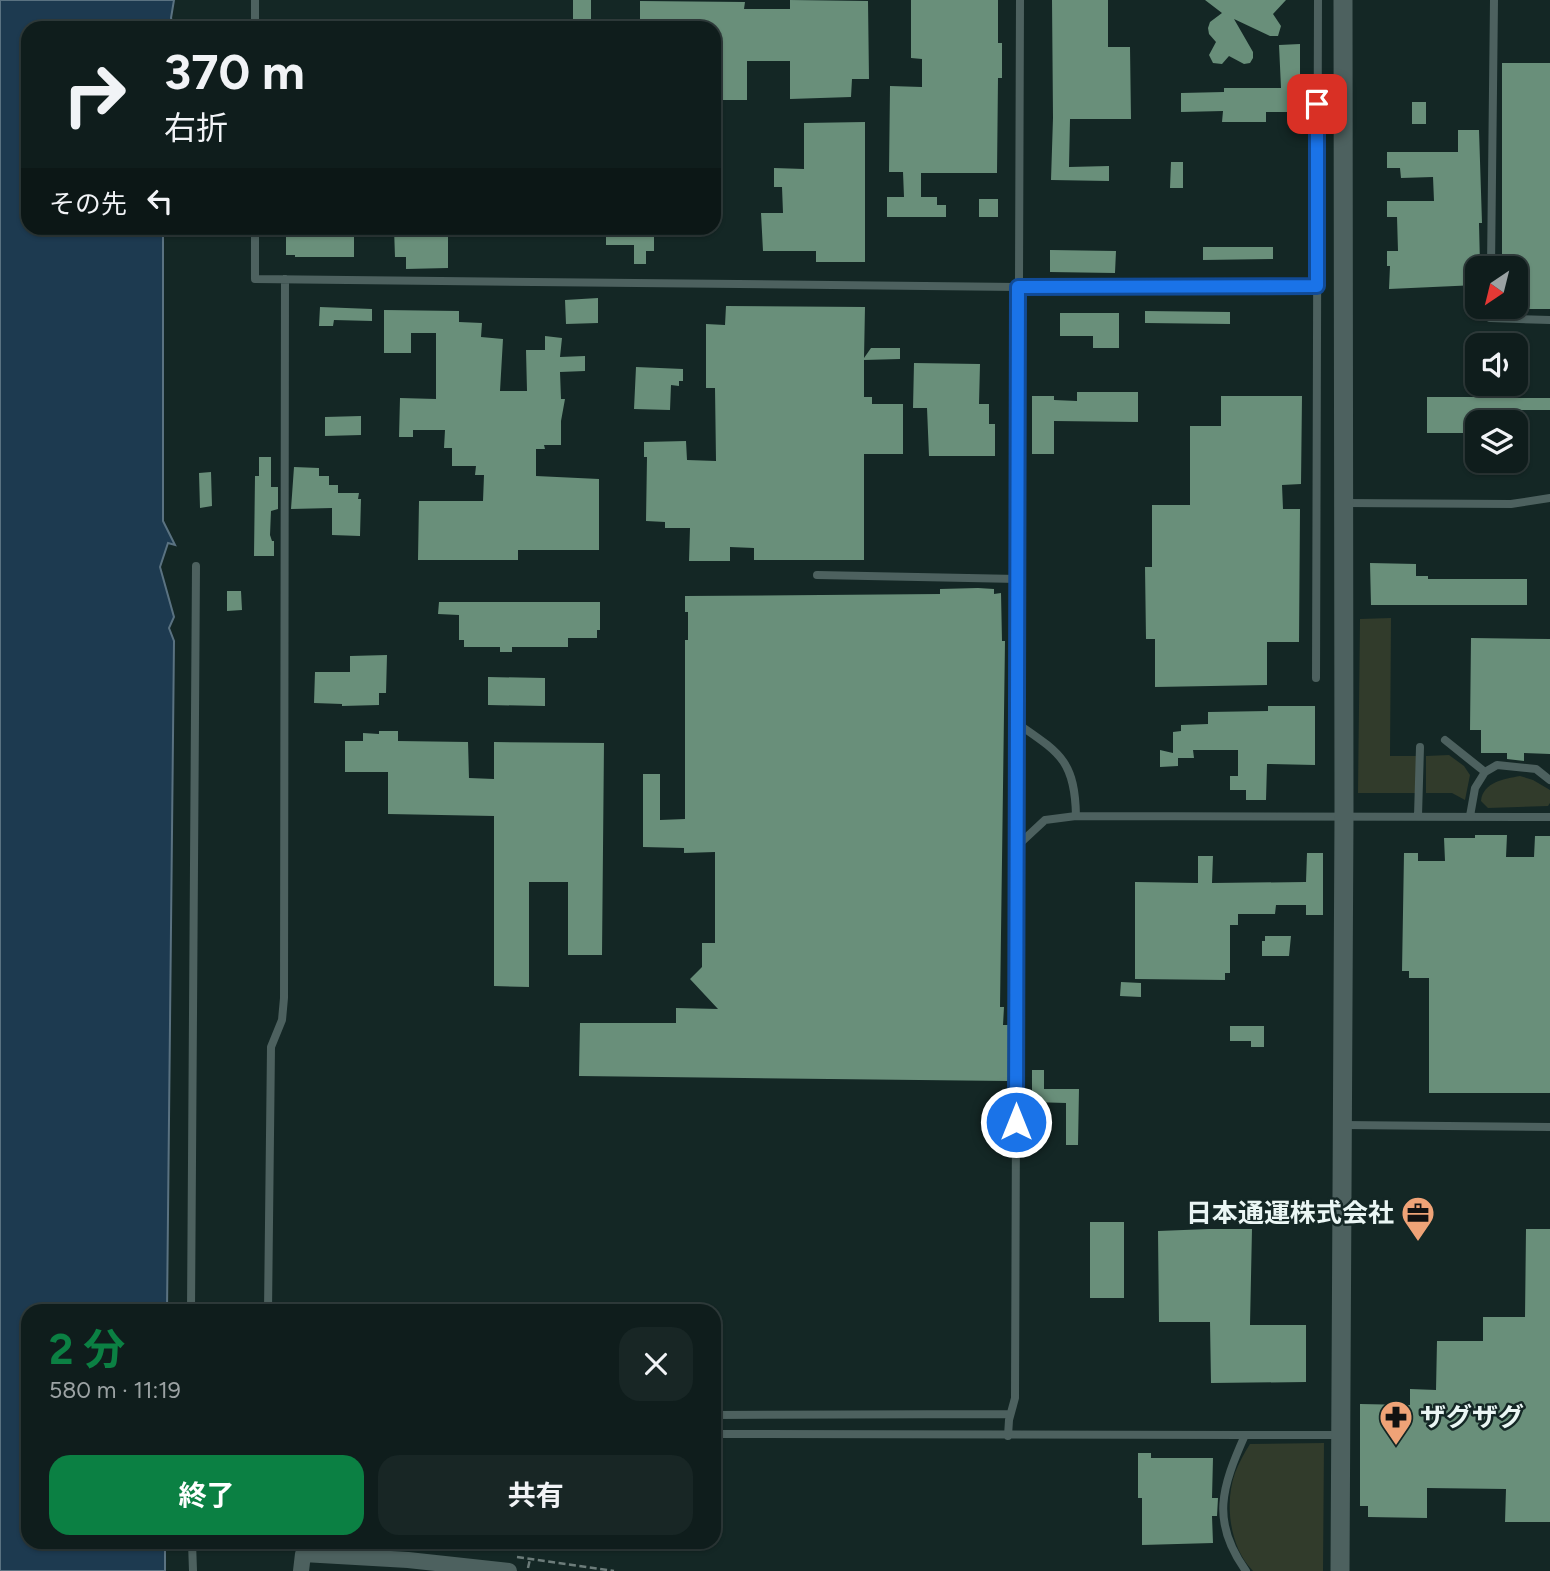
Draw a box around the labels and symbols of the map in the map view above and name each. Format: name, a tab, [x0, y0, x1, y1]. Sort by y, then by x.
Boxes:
pin	[1287, 74, 1347, 134]
north arrow	[1465, 256, 1528, 318]
position arrow	[979, 1085, 1053, 1159]
office icon: 日本通運株式会社	[1399, 1194, 1437, 1243]
place label: 日本通運株式会社	[1186, 1197, 1394, 1229]
pharmacy icon: ザグザグ	[1377, 1398, 1415, 1447]
place label: ザグザグ	[1420, 1401, 1524, 1433]

